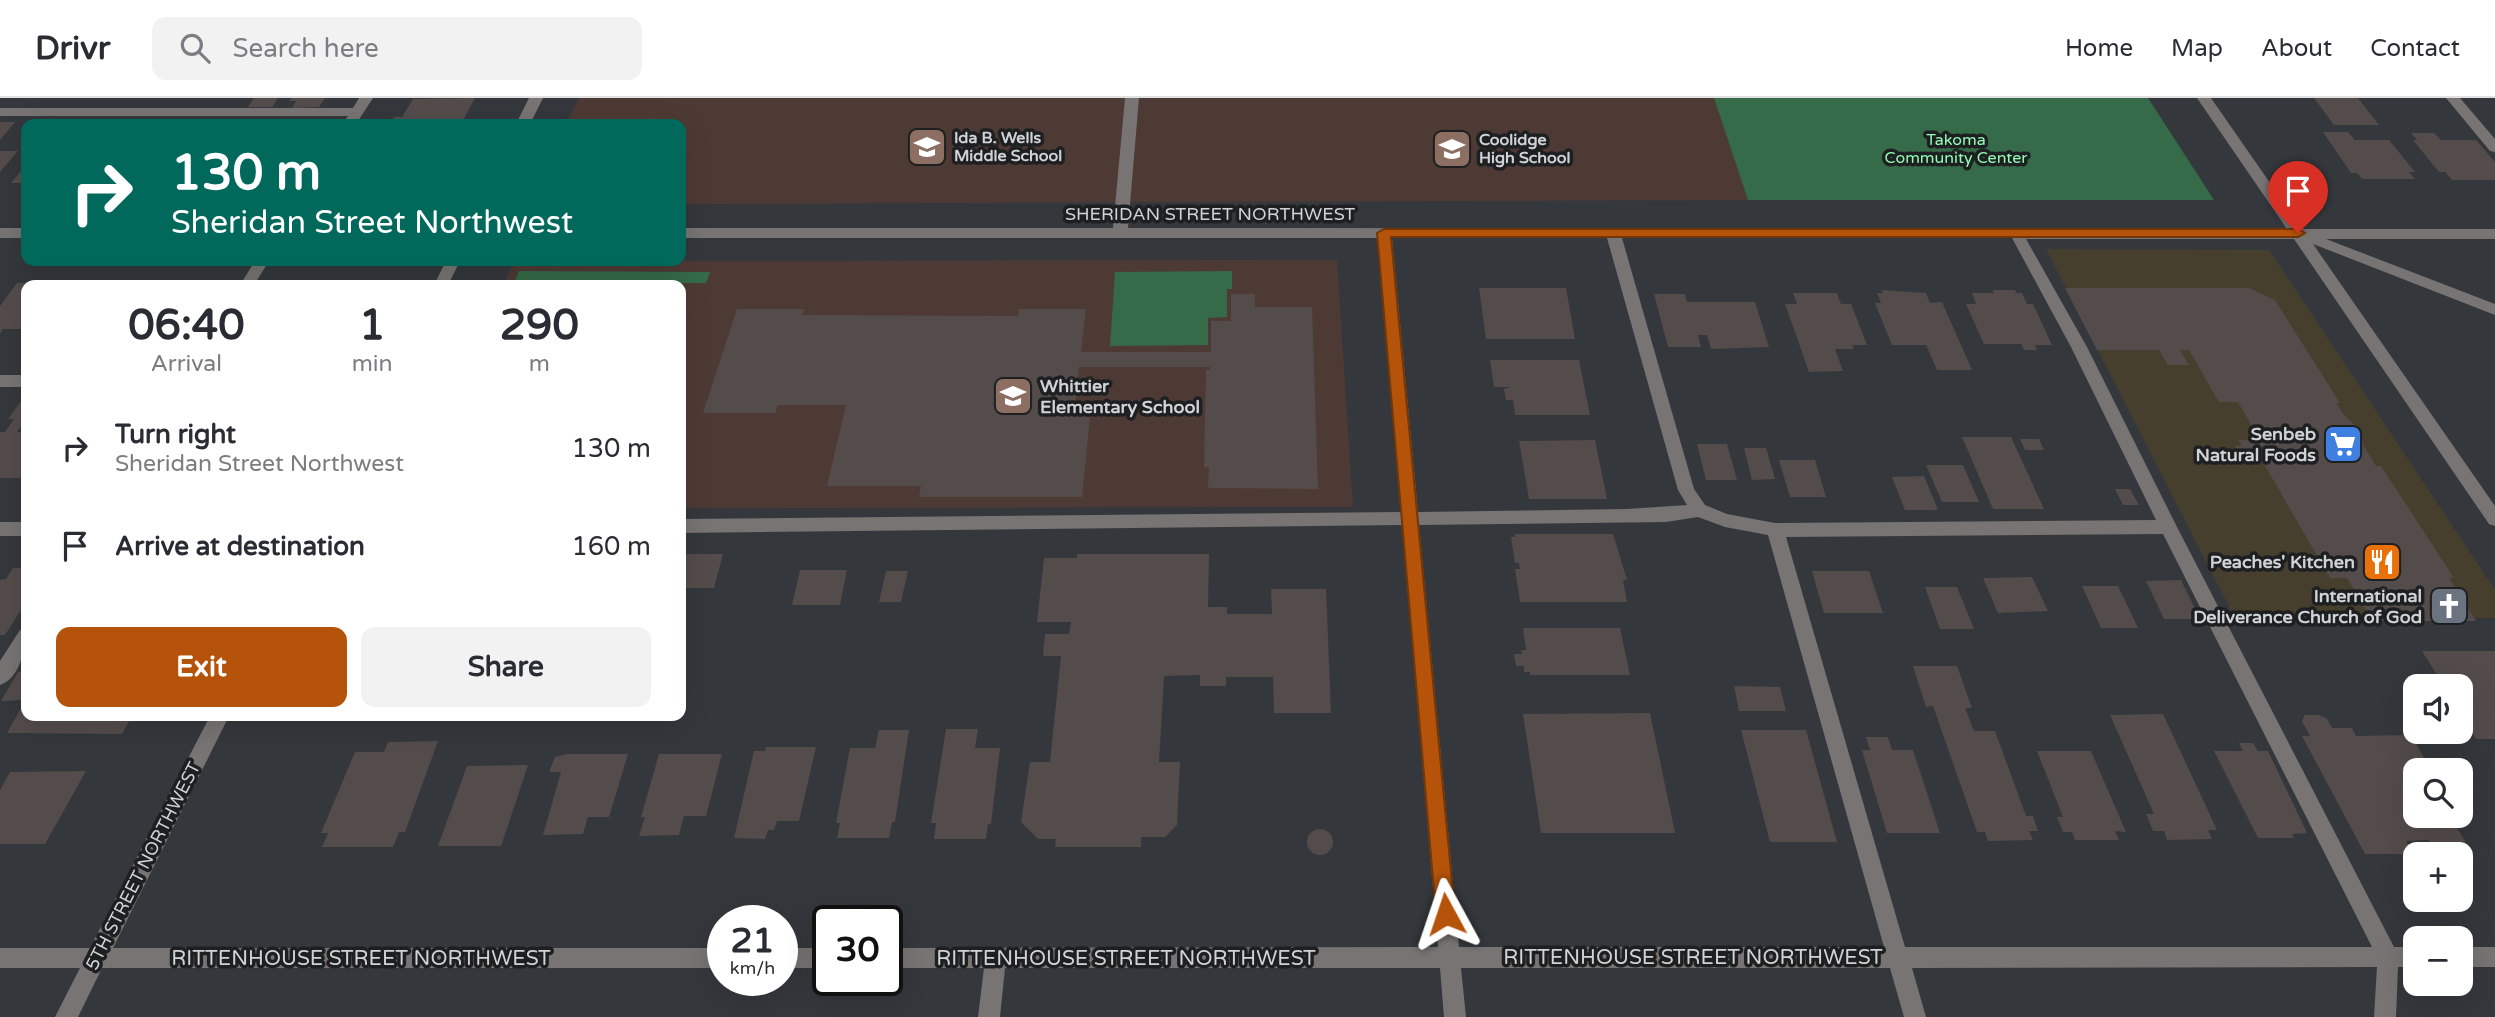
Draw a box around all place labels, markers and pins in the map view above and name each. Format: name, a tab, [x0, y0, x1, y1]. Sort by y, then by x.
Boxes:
school or university icon: Ida B. Wells Middle School	[906, 126, 948, 168]
place label: Ida B. Wells Middle School	[954, 128, 1062, 166]
school or university icon: Coolidge High School	[1431, 128, 1473, 170]
place label: Coolidge High School	[1479, 130, 1570, 168]
pin	[2268, 161, 2328, 233]
school or university icon: Whittier Elementary School	[992, 375, 1034, 417]
place label: Whittier Elementary School	[1040, 375, 1200, 418]
place label: Senbeb Natural Foods	[2196, 423, 2316, 466]
supermarket icon: Senbeb Natural Foods	[2322, 423, 2364, 465]
restaurant icon: Peaches' Kitchen	[2361, 541, 2403, 583]
place label: Peaches' Kitchen	[2210, 551, 2355, 573]
place label: International Deliverance Church of God	[2193, 585, 2422, 628]
church icon: International Deliverance Church of God	[2428, 585, 2470, 627]

